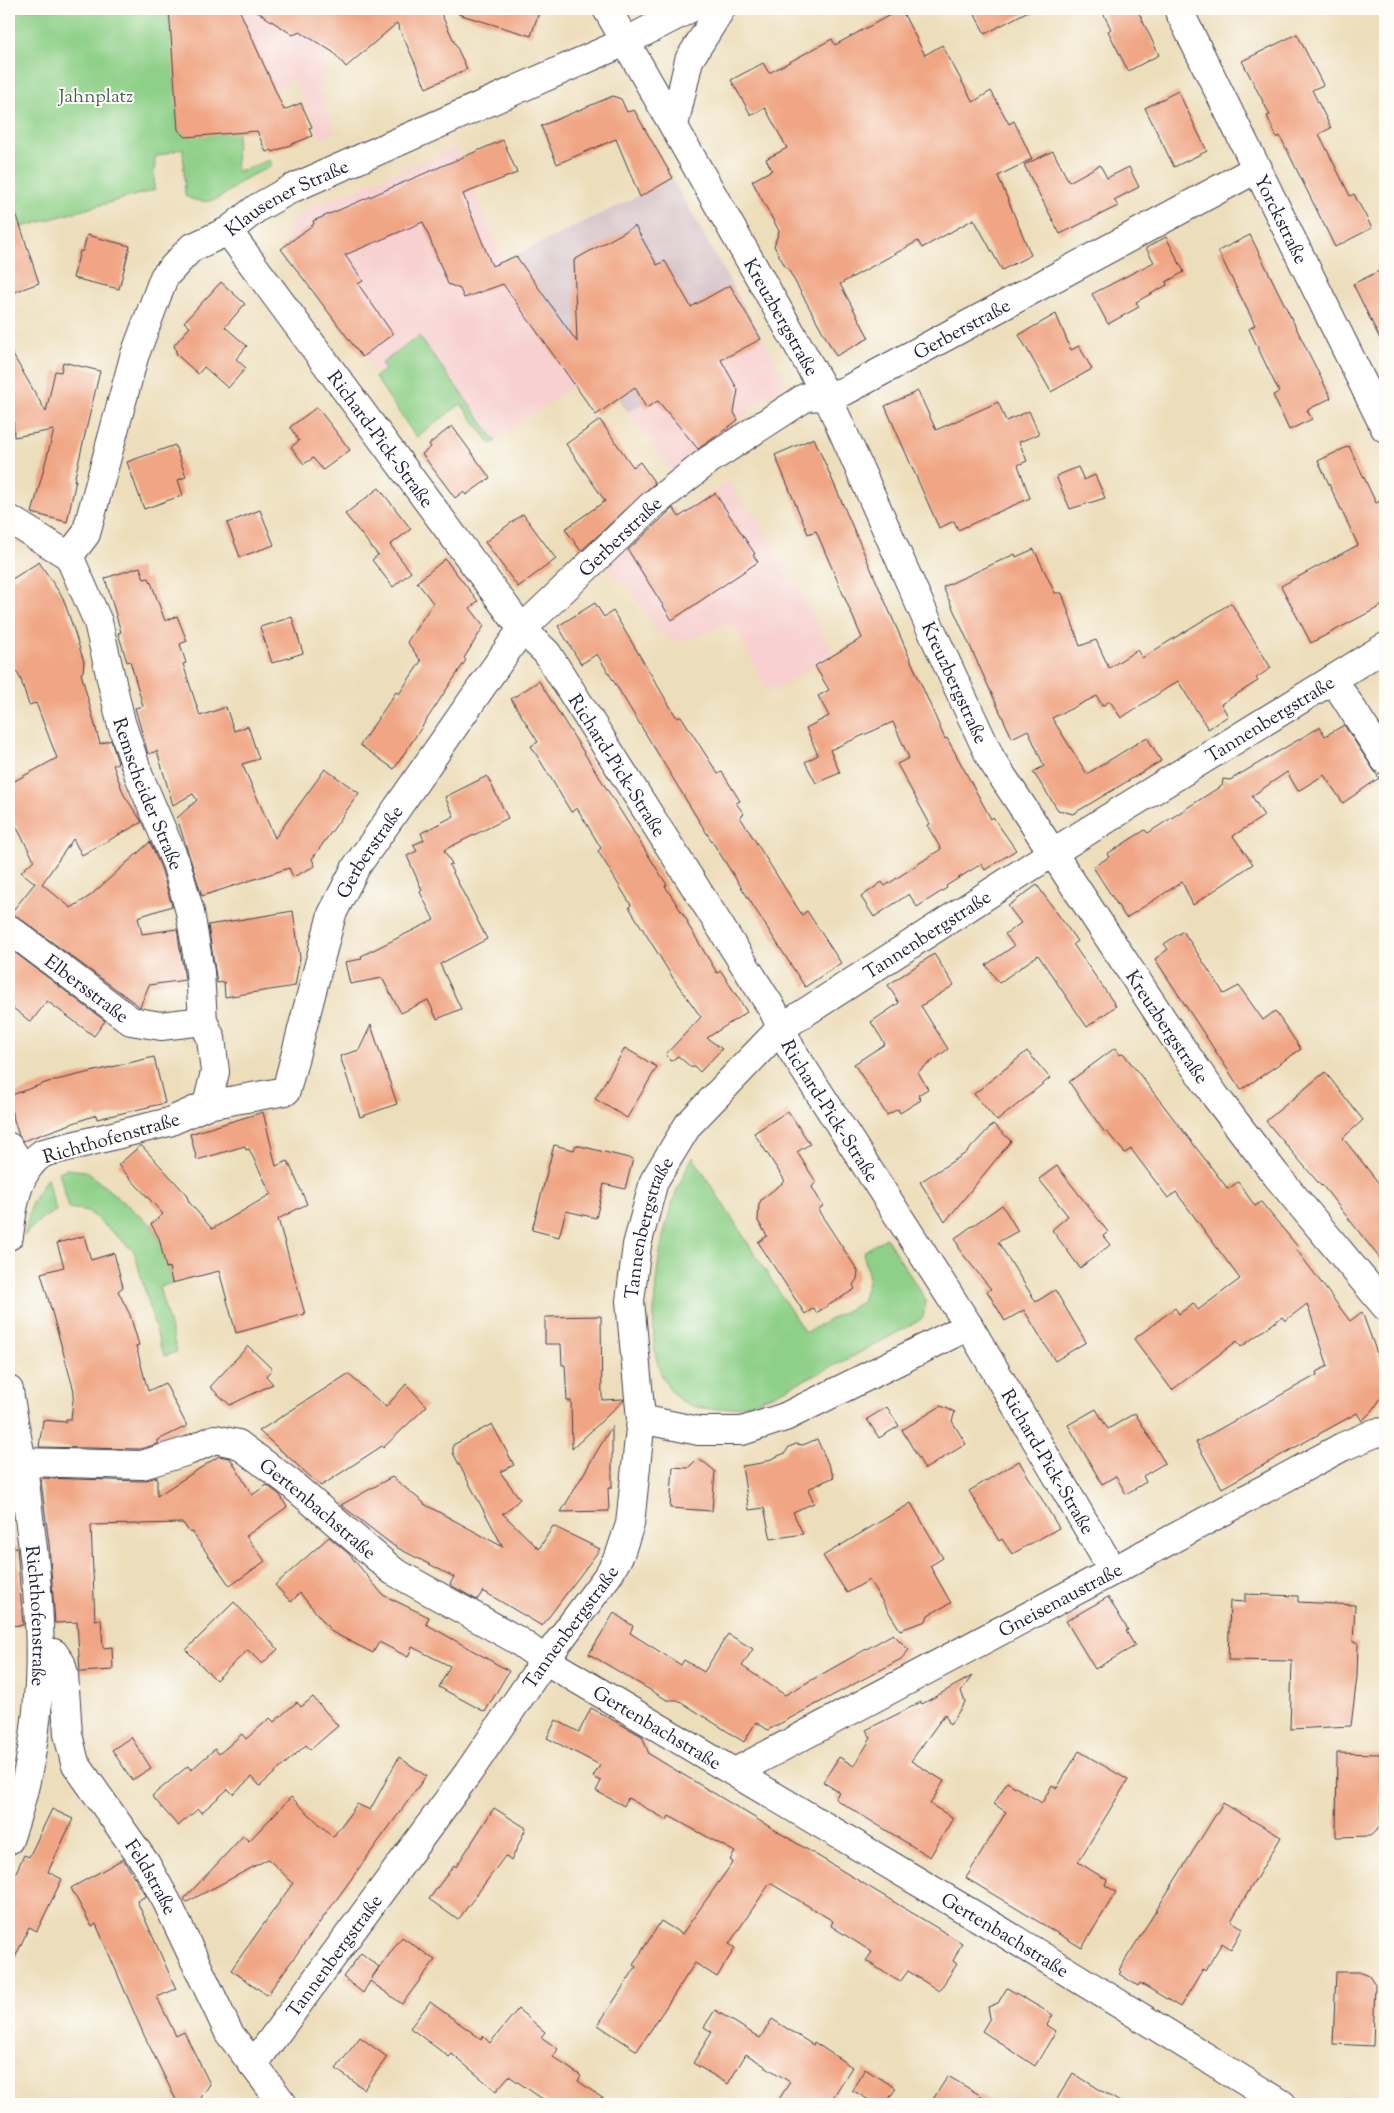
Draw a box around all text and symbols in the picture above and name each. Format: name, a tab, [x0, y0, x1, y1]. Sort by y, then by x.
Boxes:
park label: Jahnplatz	[58, 84, 133, 111]
street label: Klausener Straße	[220, 154, 354, 244]
street label: Yorckstraße	[1246, 171, 1313, 269]
street label: Kreuzbergstraße	[735, 254, 824, 382]
street label: Gerberstraße	[909, 293, 1016, 368]
street label: Richard-Pick-Straße	[320, 366, 439, 514]
street label: Gerberstraße	[573, 491, 669, 584]
street label: Kreuzbergstraße	[913, 618, 993, 749]
street label: Tannenbergstraße	[1201, 670, 1341, 771]
street label: Richard-Pick-Straße	[560, 690, 671, 843]
street label: Remscheider Straße	[104, 715, 188, 874]
street label: Gerberstraße	[331, 800, 411, 904]
street label: Tannenbergstraße	[859, 885, 997, 987]
street label: Elbersstraße	[38, 949, 134, 1031]
street label: Kreuzbergstraße	[1118, 966, 1214, 1090]
street label: Richard-Pick-Straße	[773, 1036, 884, 1188]
street label: Richthofenstraße	[40, 1107, 183, 1172]
street label: Tannenbergstraße	[619, 1152, 682, 1301]
street label: Richard-Pick-Straße	[993, 1385, 1100, 1540]
street label: Gertenbachstraße	[253, 1453, 381, 1567]
street label: Richthofenstraße	[17, 1544, 51, 1687]
street label: Gneisenaustraße	[994, 1557, 1128, 1645]
street label: Tannenbergstraße	[518, 1562, 627, 1695]
street label: Gertenbachstraße	[587, 1680, 726, 1778]
street label: Feldstraße	[117, 1835, 182, 1920]
street label: Gertenbachstraße	[935, 1887, 1073, 1986]
street label: Tannenbergstraße	[281, 1890, 390, 2024]

